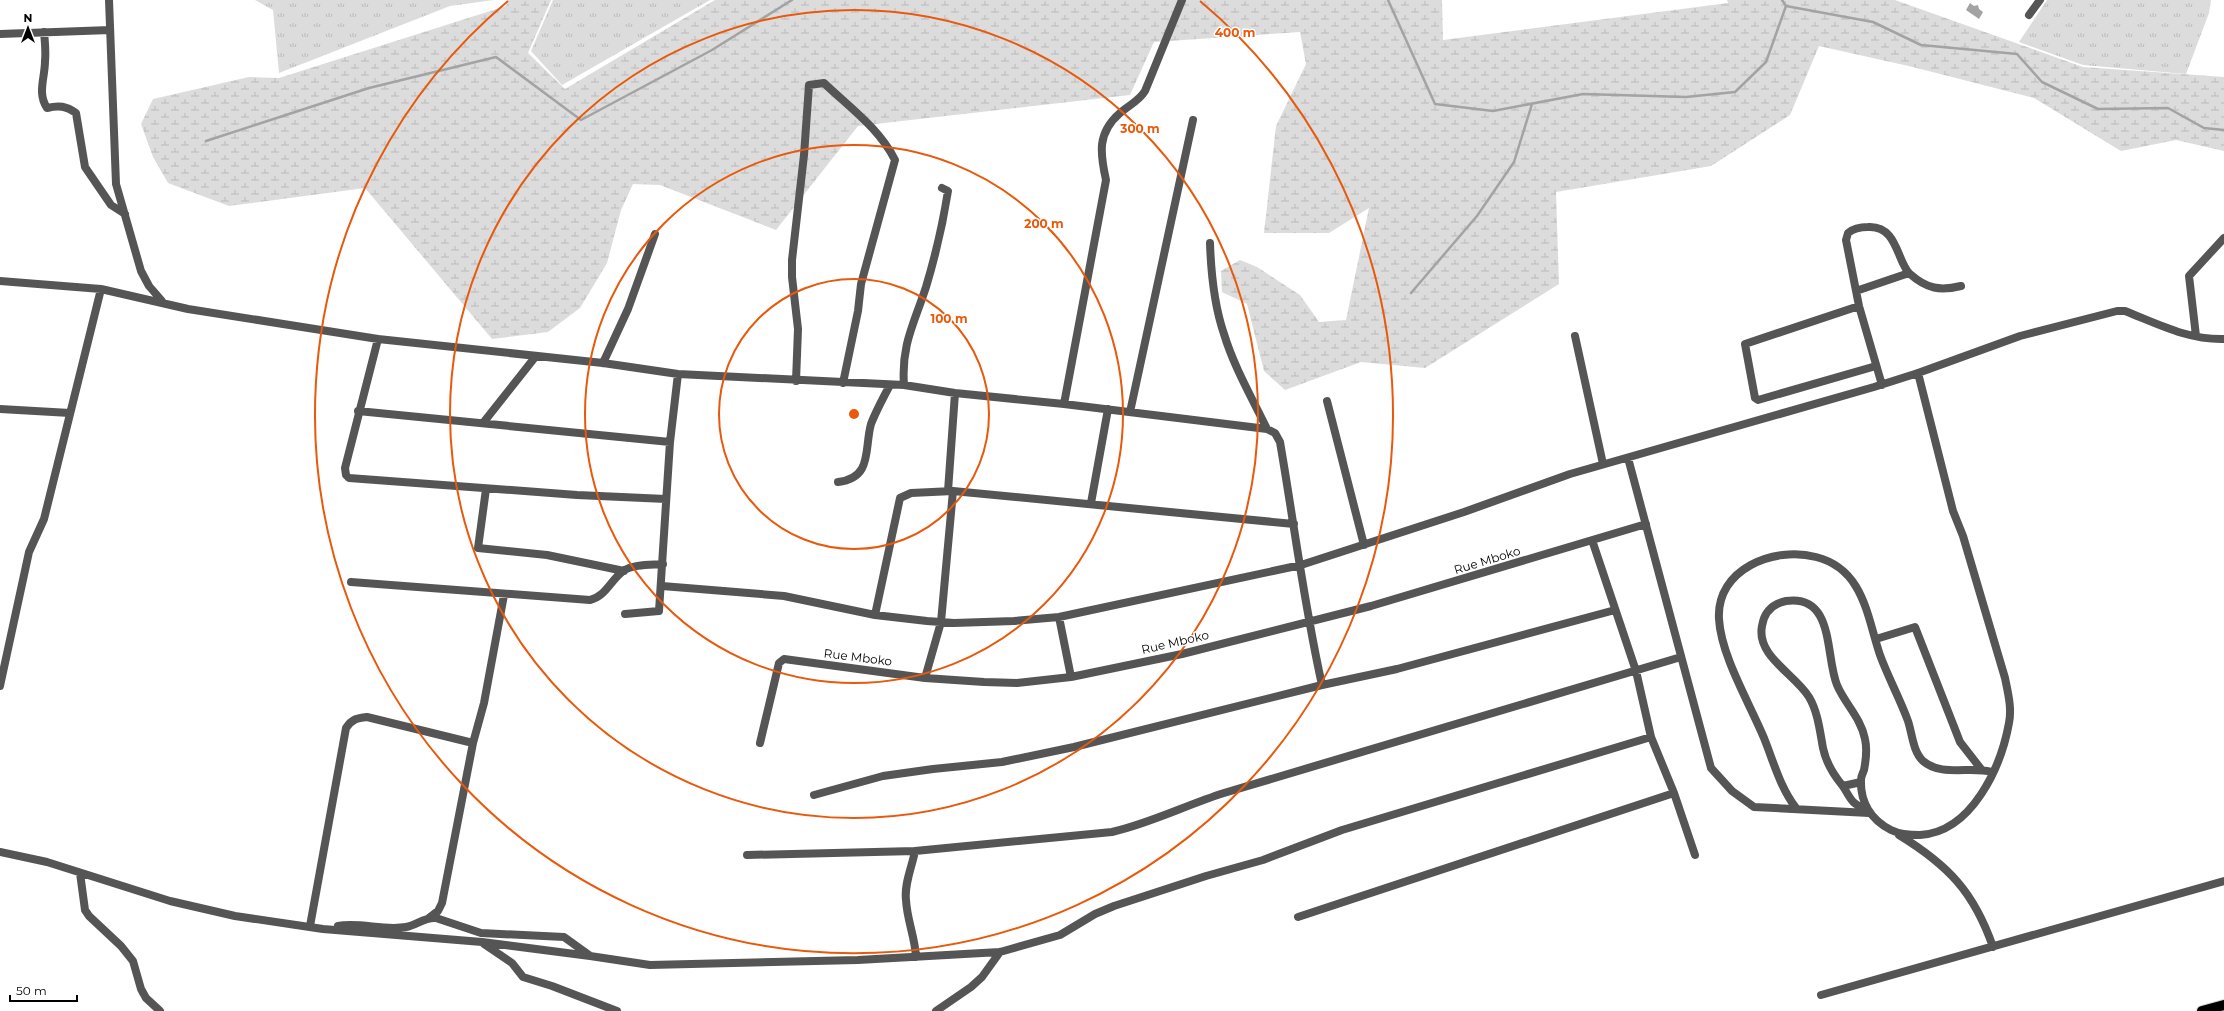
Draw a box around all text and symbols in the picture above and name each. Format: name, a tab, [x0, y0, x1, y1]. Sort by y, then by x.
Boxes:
north arrow	[8, 8, 48, 48]
text: N	[24, 11, 32, 25]
text: 400 m	[1215, 25, 1255, 40]
text: 300 m	[1119, 121, 1160, 136]
text: 200 m	[1024, 216, 1064, 231]
text: 100 m	[931, 311, 967, 326]
centre of rings	[847, 407, 861, 421]
street label: Rue Mboko	[1452, 543, 1522, 577]
street label: Rue Mboko	[1140, 627, 1210, 657]
street label: Rue Mboko	[823, 645, 893, 669]
scale bar	[10, 977, 77, 1003]
text: 50 m	[16, 983, 47, 998]

